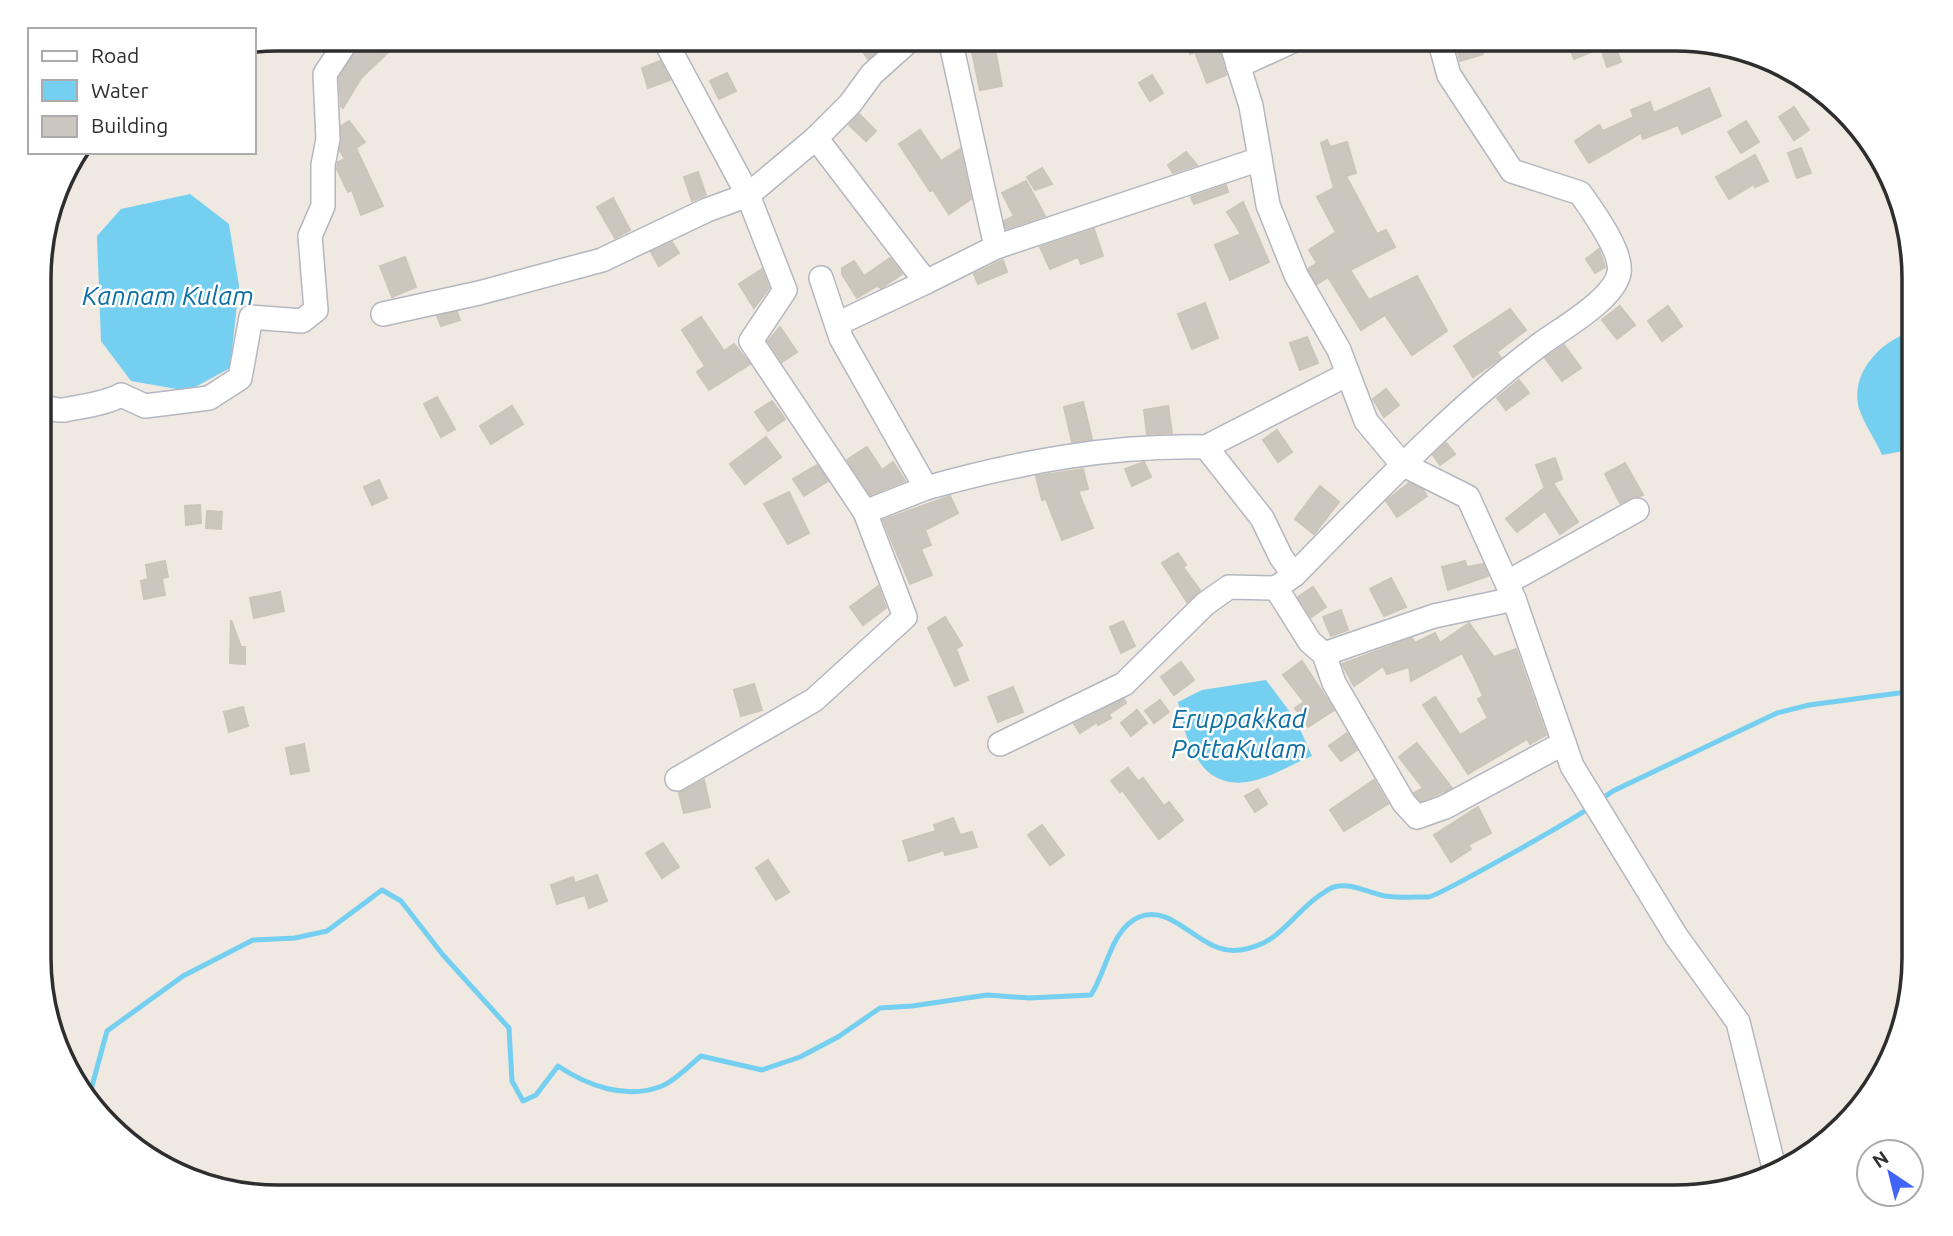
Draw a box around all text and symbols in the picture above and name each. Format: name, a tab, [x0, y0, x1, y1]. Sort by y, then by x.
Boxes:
legend	[28, 28, 256, 154]
text: Road	[91, 43, 139, 67]
text: Water	[91, 78, 149, 102]
text: Building	[91, 113, 168, 137]
water label: Kannam Kulam	[82, 281, 254, 310]
water label: Eruppakkad PottaKulam	[1171, 704, 1308, 763]
north arrow	[1855, 1138, 1925, 1208]
text: N	[1868, 1146, 1892, 1172]

